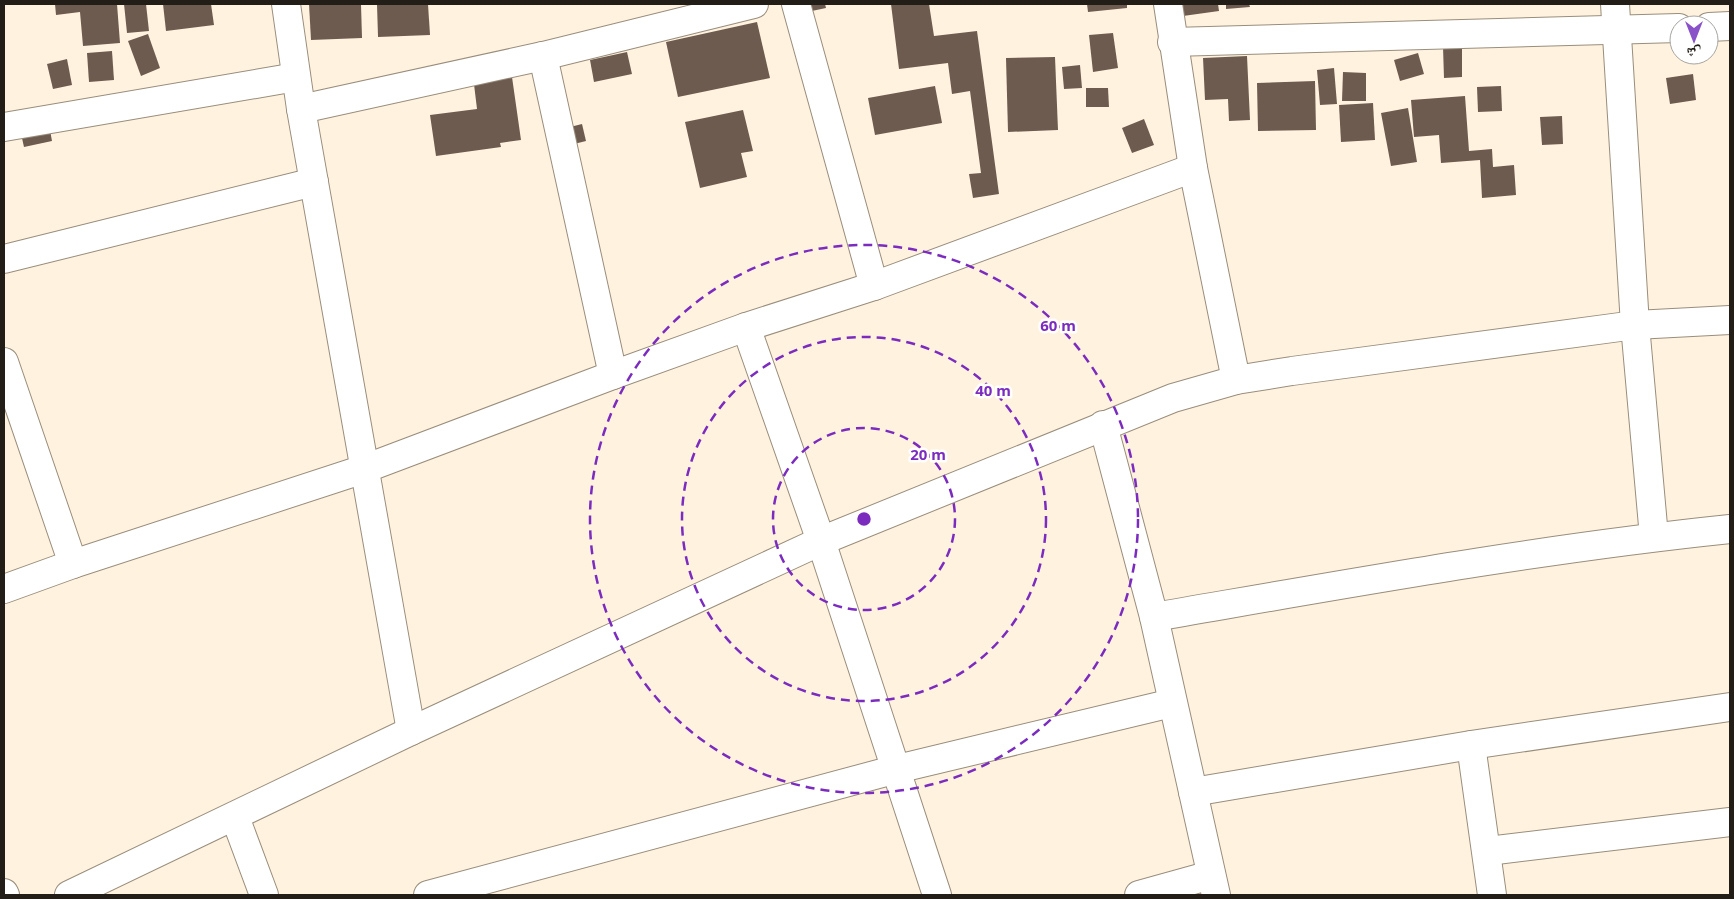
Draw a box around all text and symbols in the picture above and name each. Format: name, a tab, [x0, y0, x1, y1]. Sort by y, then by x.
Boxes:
north arrow	[1669, 15, 1719, 65]
text: ش	[1686, 44, 1701, 63]
text: 60 m	[1040, 315, 1076, 335]
text: 40 m	[975, 380, 1011, 400]
text: 20 m	[910, 444, 946, 464]
centre of rings	[855, 510, 873, 528]

